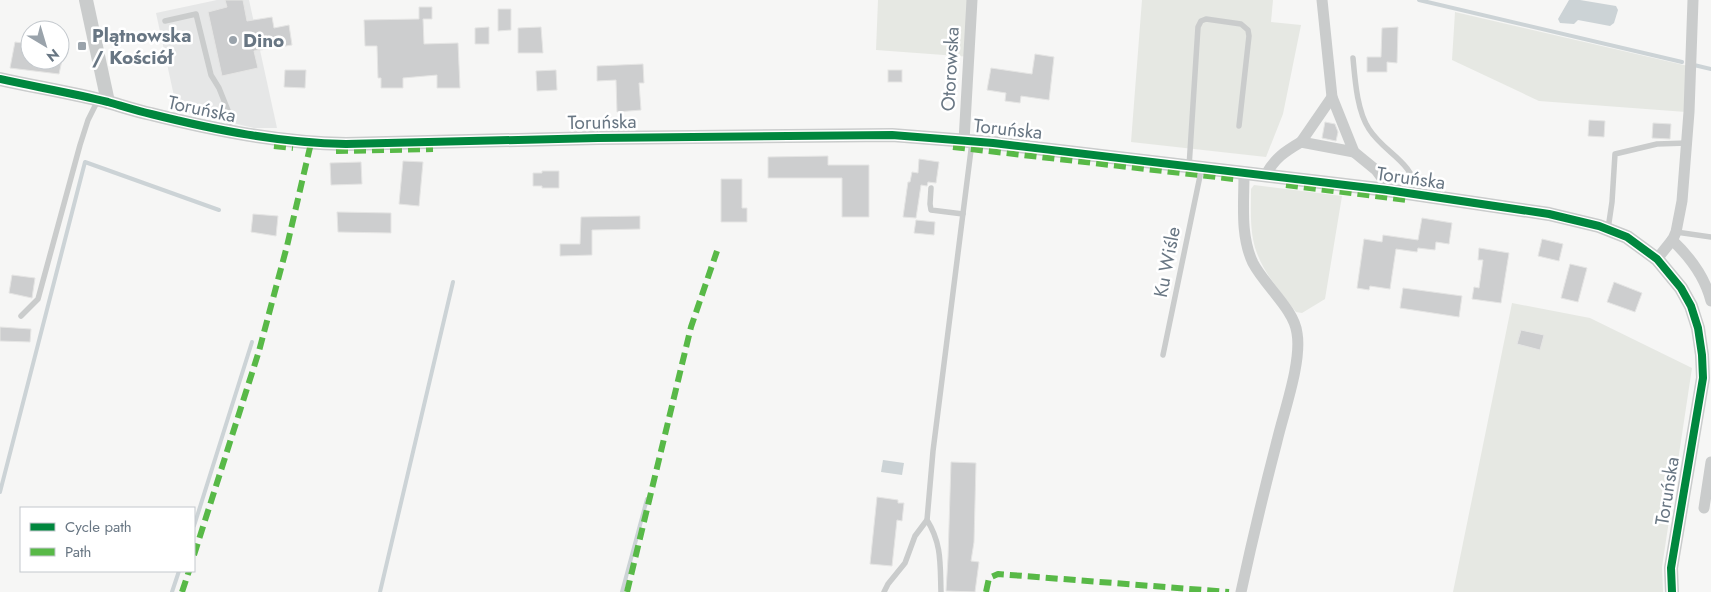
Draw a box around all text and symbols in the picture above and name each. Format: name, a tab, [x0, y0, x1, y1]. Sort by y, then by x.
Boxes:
north arrow	[20, 20, 70, 70]
place label: Plątnowska / Kościół	[92, 22, 192, 71]
street label: Otorowska	[934, 26, 966, 112]
place label: Dino	[243, 27, 284, 54]
marker: Dino	[227, 34, 239, 46]
marker: Plątnowska / Kościół	[76, 40, 88, 52]
text: N	[42, 44, 64, 67]
street label: Toruńska	[165, 89, 239, 129]
street label: Toruńska	[567, 108, 637, 136]
street label: Toruńska	[972, 112, 1044, 146]
street label: Toruńska	[1375, 160, 1447, 196]
street label: Ku Wiśle	[1147, 224, 1187, 300]
street label: Toruńska	[1648, 455, 1686, 527]
legend	[20, 507, 195, 572]
text: Cycle path	[65, 516, 132, 538]
text: Path	[65, 541, 91, 563]

